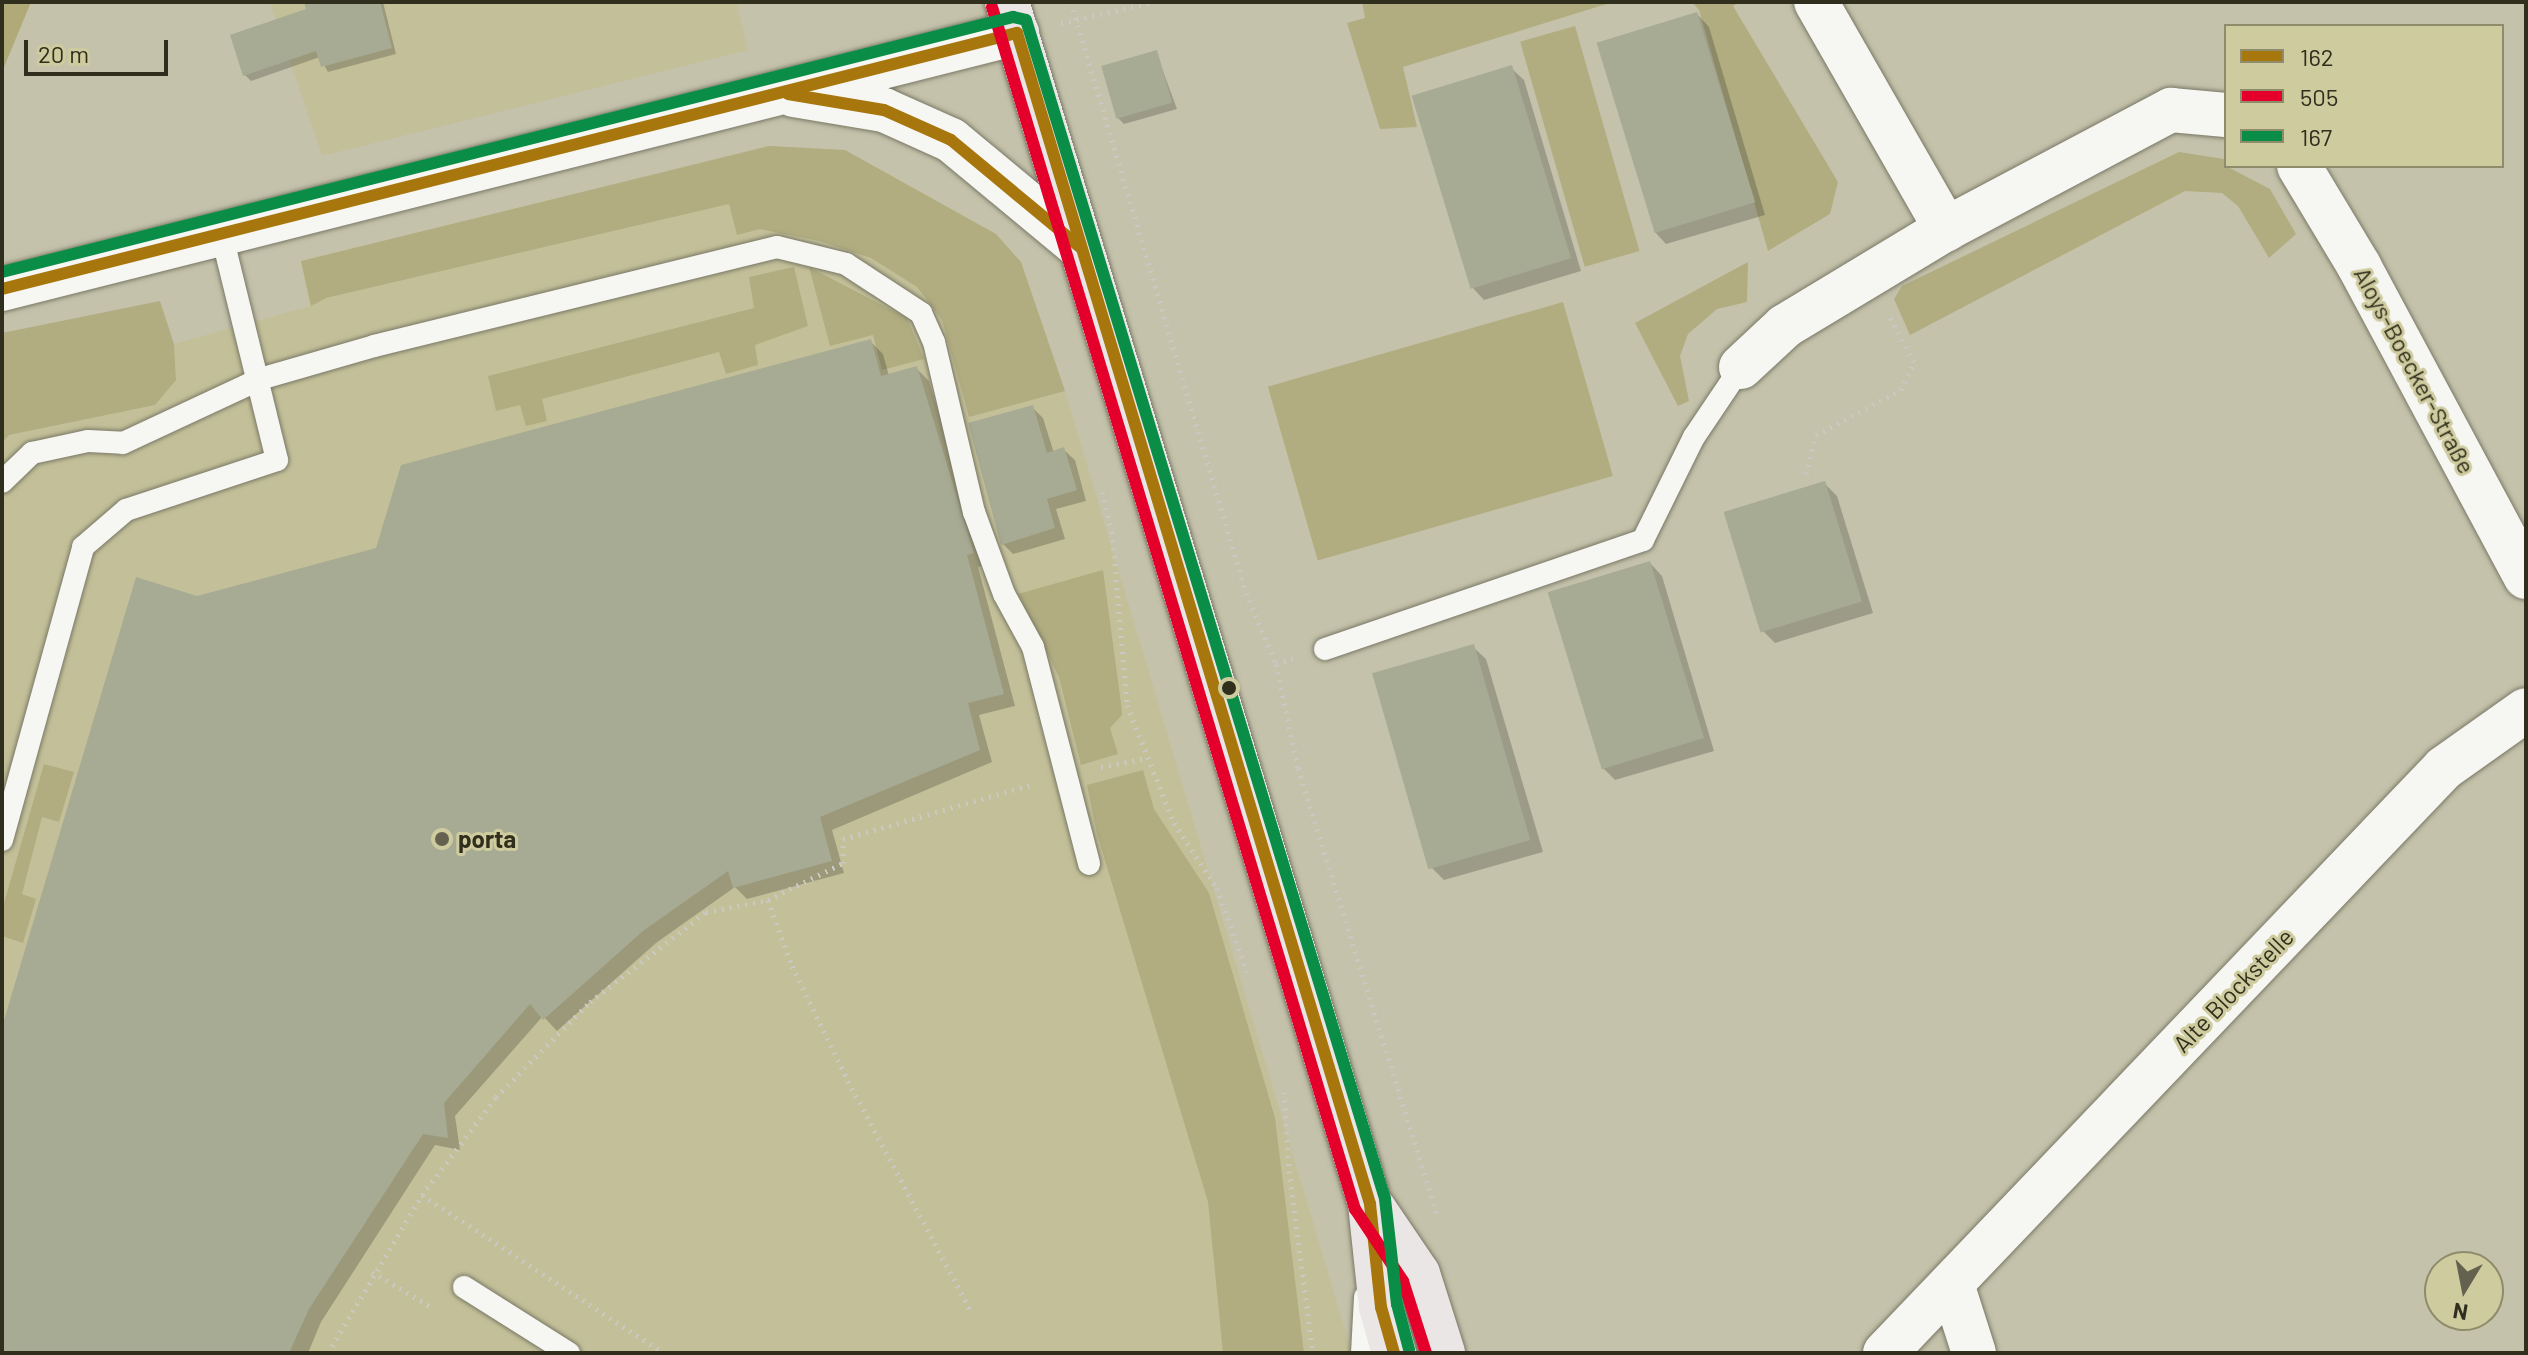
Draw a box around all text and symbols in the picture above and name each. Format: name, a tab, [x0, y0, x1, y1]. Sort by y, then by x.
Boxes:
scale bar	[28, 24, 172, 74]
legend	[2224, 24, 2504, 168]
text: 20 m	[38, 39, 89, 68]
text: 162	[2300, 42, 2334, 71]
text: 505	[2300, 82, 2338, 111]
text: 167	[2300, 122, 2332, 151]
street label: Aloys-Boecker-Straße	[2348, 262, 2482, 478]
unlabelled marker	[1221, 680, 1237, 696]
place label: porta	[458, 825, 516, 853]
marker: porta	[433, 830, 451, 848]
street label: Alte Blockstelle	[2167, 922, 2299, 1058]
north arrow	[2424, 1251, 2504, 1331]
text: N	[2451, 1299, 2470, 1327]

